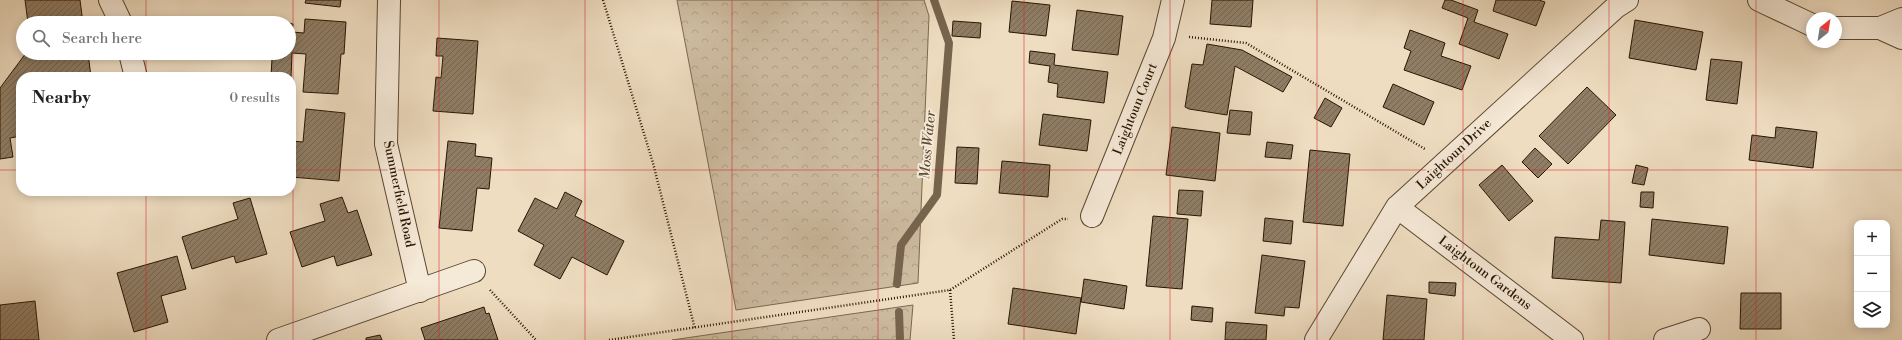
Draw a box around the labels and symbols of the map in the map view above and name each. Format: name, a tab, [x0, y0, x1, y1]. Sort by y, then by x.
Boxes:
north arrow	[1806, 12, 1842, 48]
street label: Laightoun Court	[1109, 60, 1161, 157]
water label: Moss Water	[916, 109, 940, 180]
street label: Laightoun Drive	[1413, 115, 1495, 193]
street label: Summerfield Road	[380, 139, 418, 249]
street label: Laightoun Gardens	[1435, 233, 1535, 313]

